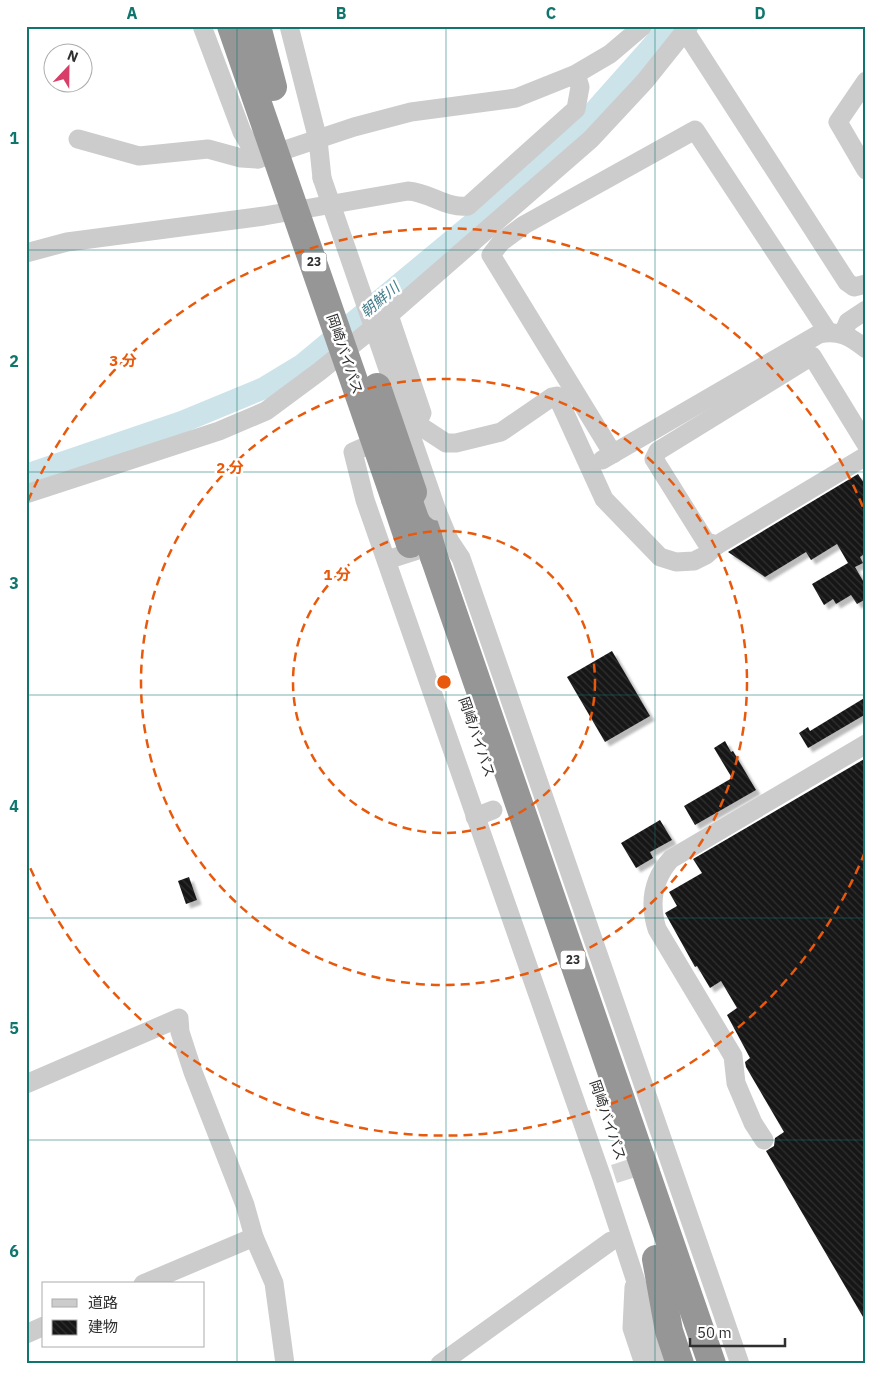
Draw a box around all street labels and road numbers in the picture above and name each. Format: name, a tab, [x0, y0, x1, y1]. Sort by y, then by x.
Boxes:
road number: 23	[302, 252, 326, 272]
street label: 岡崎バイパス	[323, 311, 367, 397]
street label: 岡崎バイパス	[455, 694, 499, 780]
road number: 23	[560, 950, 586, 970]
street label: 岡崎バイパス	[586, 1077, 630, 1163]

